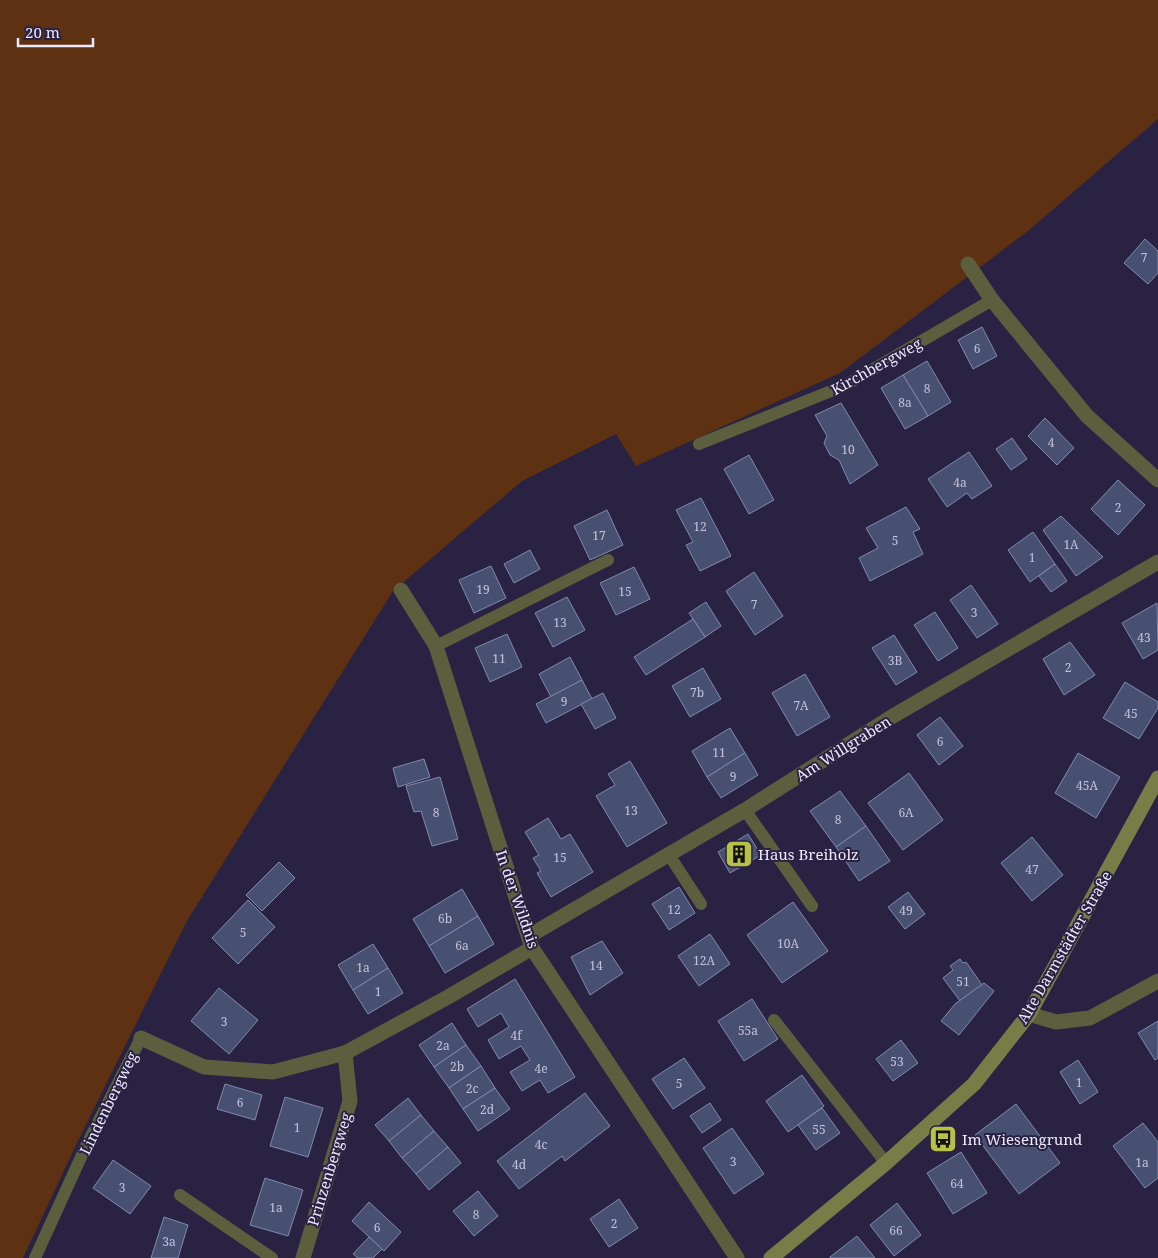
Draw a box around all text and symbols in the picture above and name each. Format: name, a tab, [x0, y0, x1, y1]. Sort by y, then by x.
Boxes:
scale bar	[18, 15, 92, 47]
text: 20 m	[25, 22, 60, 42]
house number: 7	[1141, 249, 1148, 266]
street label: Kirchbergweg	[827, 333, 925, 399]
house number: 6	[974, 340, 981, 357]
house number: 8	[924, 380, 931, 397]
house number: 8a	[898, 394, 912, 411]
house number: 4	[1048, 434, 1055, 451]
house number: 10	[841, 441, 855, 458]
house number: 4a	[953, 474, 967, 491]
house number: 2	[1115, 499, 1121, 516]
house number: 12	[693, 518, 707, 535]
house number: 17	[592, 527, 606, 544]
house number: 5	[892, 532, 898, 549]
house number: 1A	[1063, 536, 1079, 553]
house number: 1	[1029, 549, 1035, 566]
house number: 19	[476, 581, 490, 598]
house number: 15	[618, 583, 632, 600]
house number: 7	[751, 596, 758, 613]
house number: 3	[971, 604, 978, 621]
house number: 13	[553, 614, 567, 631]
house number: 43	[1137, 629, 1151, 646]
house number: 11	[492, 650, 506, 667]
house number: 3B	[888, 652, 902, 669]
house number: 2	[1065, 659, 1071, 676]
house number: 7b	[690, 684, 704, 701]
house number: 9	[561, 693, 567, 710]
house number: 7A	[793, 697, 809, 714]
house number: 45	[1124, 705, 1138, 722]
street label: Am Willgraben	[792, 711, 895, 785]
house number: 6	[937, 733, 944, 750]
house number: 11	[712, 744, 726, 761]
house number: 9	[730, 768, 736, 785]
house number: 45A	[1076, 777, 1098, 794]
house number: 13	[624, 802, 638, 819]
house number: 8	[433, 804, 440, 821]
house number: 6A	[898, 804, 914, 821]
house number: 8	[835, 811, 842, 828]
building icon: Haus Breiholz	[724, 839, 754, 869]
place label: Haus Breiholz	[758, 844, 859, 864]
street label: In der Wildnis	[492, 847, 544, 951]
house number: 15	[553, 849, 567, 866]
house number: 47	[1025, 861, 1039, 878]
street label: Alte Darmstädter Straße	[1012, 867, 1116, 1027]
house number: 12	[667, 901, 681, 918]
house number: 49	[899, 902, 913, 919]
house number: 6b	[438, 910, 452, 927]
house number: 5	[240, 924, 246, 941]
house number: 10A	[777, 935, 799, 952]
house number: 6a	[455, 937, 469, 954]
house number: 12A	[693, 952, 715, 969]
house number: 14	[589, 957, 603, 974]
house number: 1a	[356, 959, 370, 976]
house number: 51	[956, 973, 970, 990]
house number: 1	[375, 983, 381, 1000]
house number: 3	[221, 1013, 228, 1030]
house number: 55a	[738, 1022, 758, 1039]
house number: 4f	[510, 1027, 523, 1044]
house number: 2a	[436, 1037, 450, 1054]
street label: Lindenbergweg	[74, 1048, 142, 1158]
house number: 53	[890, 1053, 904, 1070]
house number: 2b	[450, 1058, 464, 1075]
house number: 4e	[534, 1060, 548, 1077]
house number: 1	[1076, 1074, 1082, 1091]
house number: 5	[676, 1075, 682, 1092]
house number: 2c	[466, 1080, 478, 1097]
house number: 6	[237, 1094, 244, 1111]
house number: 2d	[480, 1101, 495, 1118]
street label: Prinzenbergweg	[302, 1110, 356, 1228]
house number: 1	[294, 1119, 300, 1136]
house number: 55	[812, 1121, 826, 1138]
bus stop icon: Im Wiesengrund	[928, 1124, 958, 1154]
place label: Im Wiesengrund	[962, 1129, 1082, 1149]
house number: 4c	[535, 1136, 547, 1153]
house number: 3	[730, 1153, 737, 1170]
house number: 1a	[1135, 1154, 1149, 1171]
house number: 4d	[512, 1156, 527, 1173]
house number: 64	[950, 1175, 964, 1192]
house number: 3	[119, 1179, 126, 1196]
house number: 1a	[269, 1199, 283, 1216]
house number: 8	[473, 1206, 480, 1223]
house number: 2	[611, 1215, 617, 1232]
house number: 6	[374, 1219, 381, 1236]
house number: 66	[889, 1222, 903, 1239]
house number: 3a	[162, 1233, 176, 1250]

